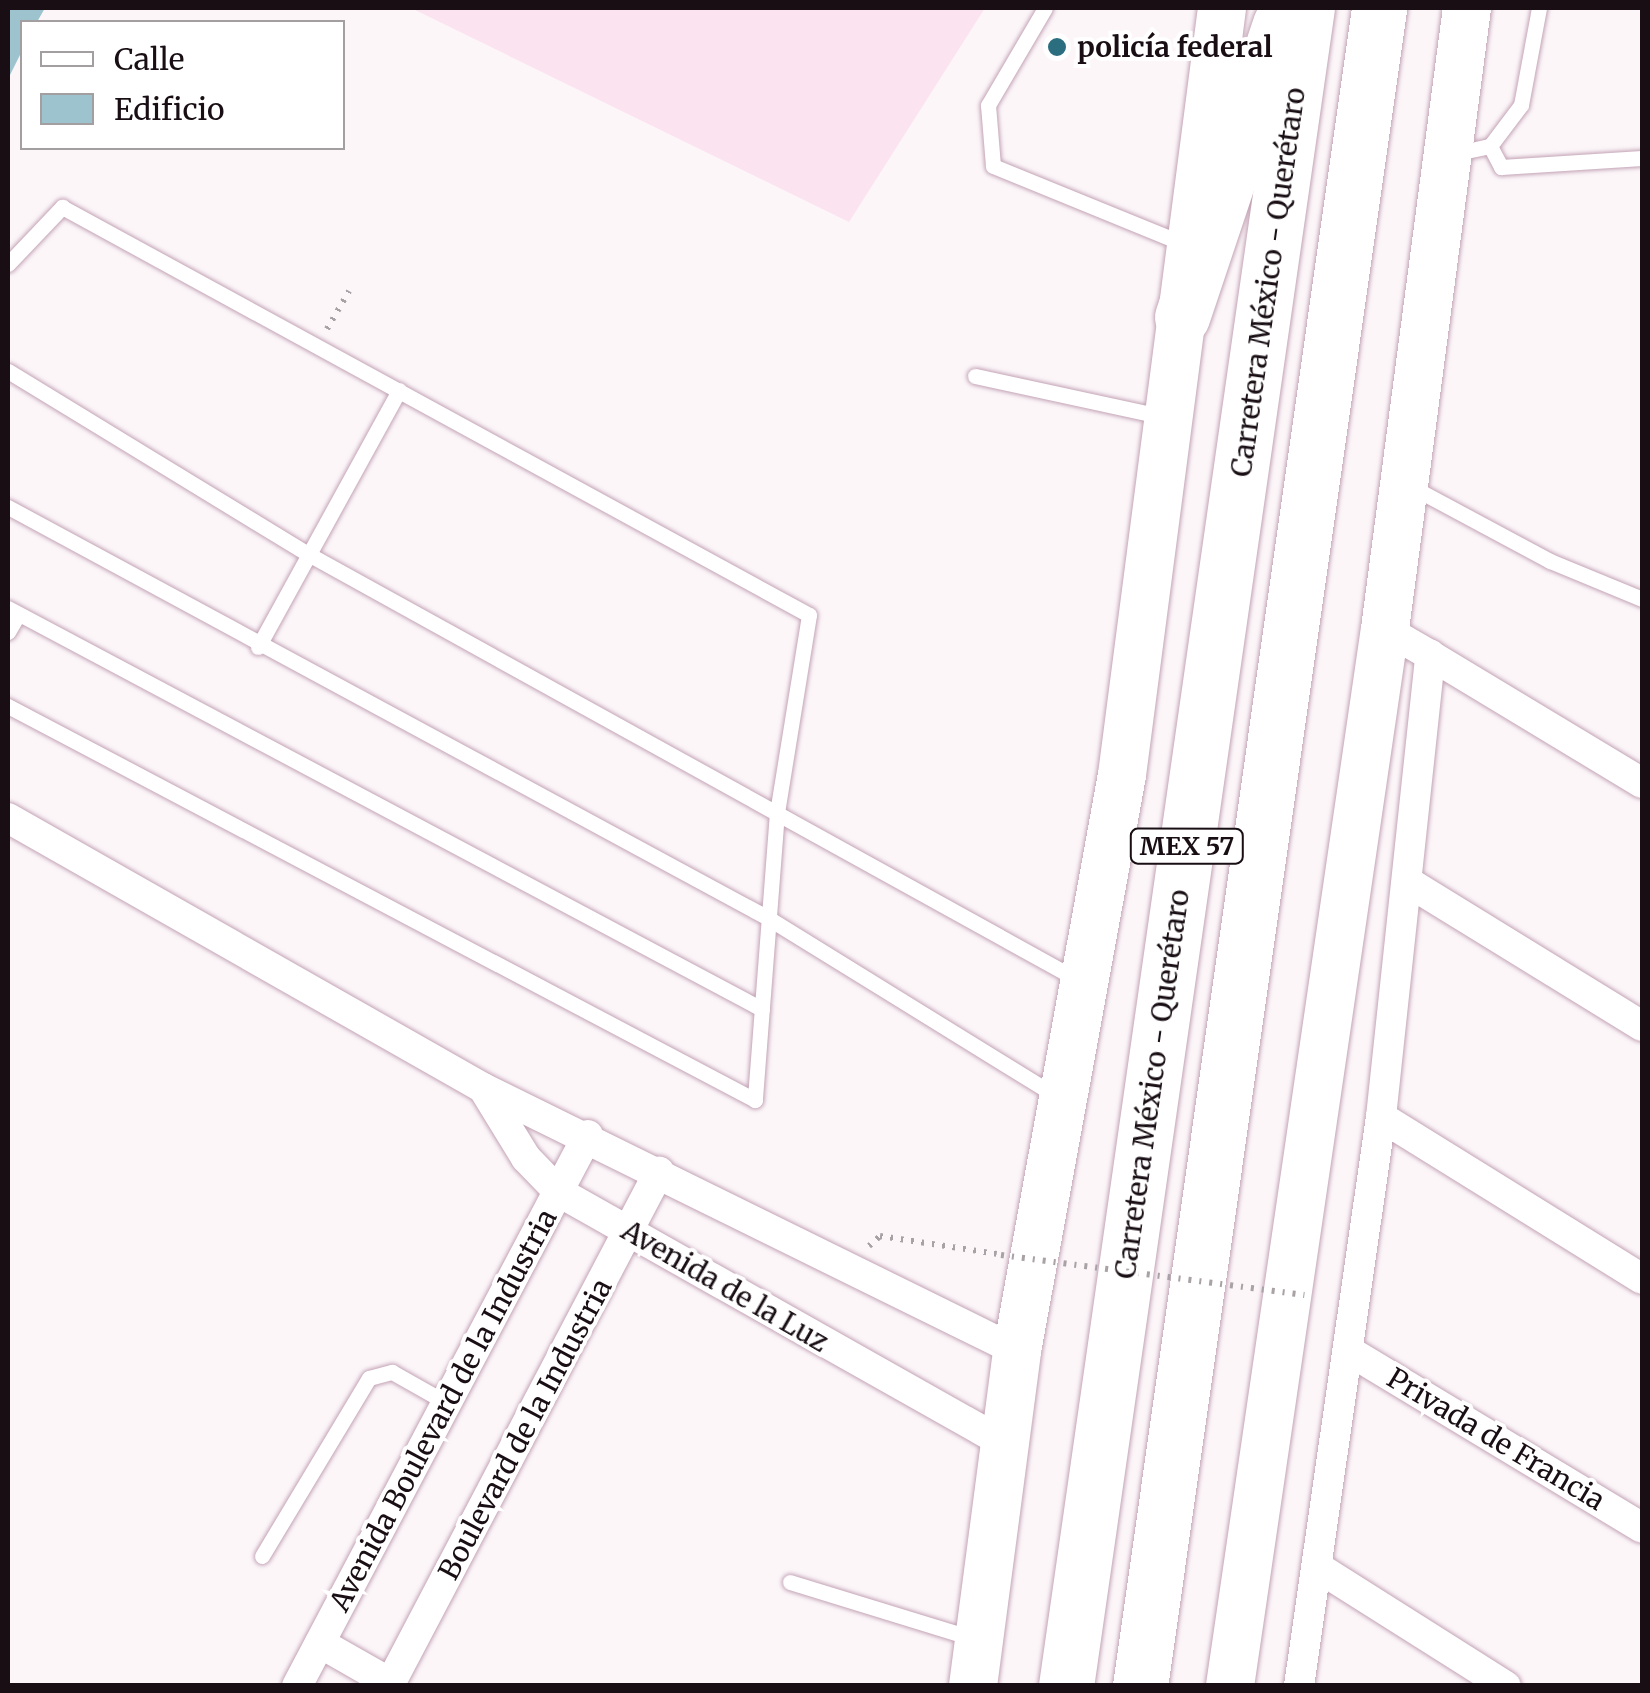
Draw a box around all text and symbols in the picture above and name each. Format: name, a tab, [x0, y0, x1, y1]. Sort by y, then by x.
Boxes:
legend	[20, 20, 345, 150]
place label: policía federal	[1077, 30, 1273, 64]
marker: policía federal	[1046, 36, 1068, 58]
text: Calle	[114, 40, 184, 78]
street label: Carretera México - Querétaro	[1224, 85, 1312, 479]
text: Edificio	[114, 90, 225, 128]
road number: MEX 57	[1130, 826, 1244, 866]
street label: Carretera México - Querétaro	[1108, 887, 1196, 1281]
street label: Avenida Boulevard de la Industria	[322, 1203, 564, 1617]
street label: Avenida de la Luz	[616, 1213, 834, 1359]
street label: Boulevard de la Industria	[431, 1273, 619, 1585]
street label: Privada de Francia	[1381, 1361, 1611, 1517]

